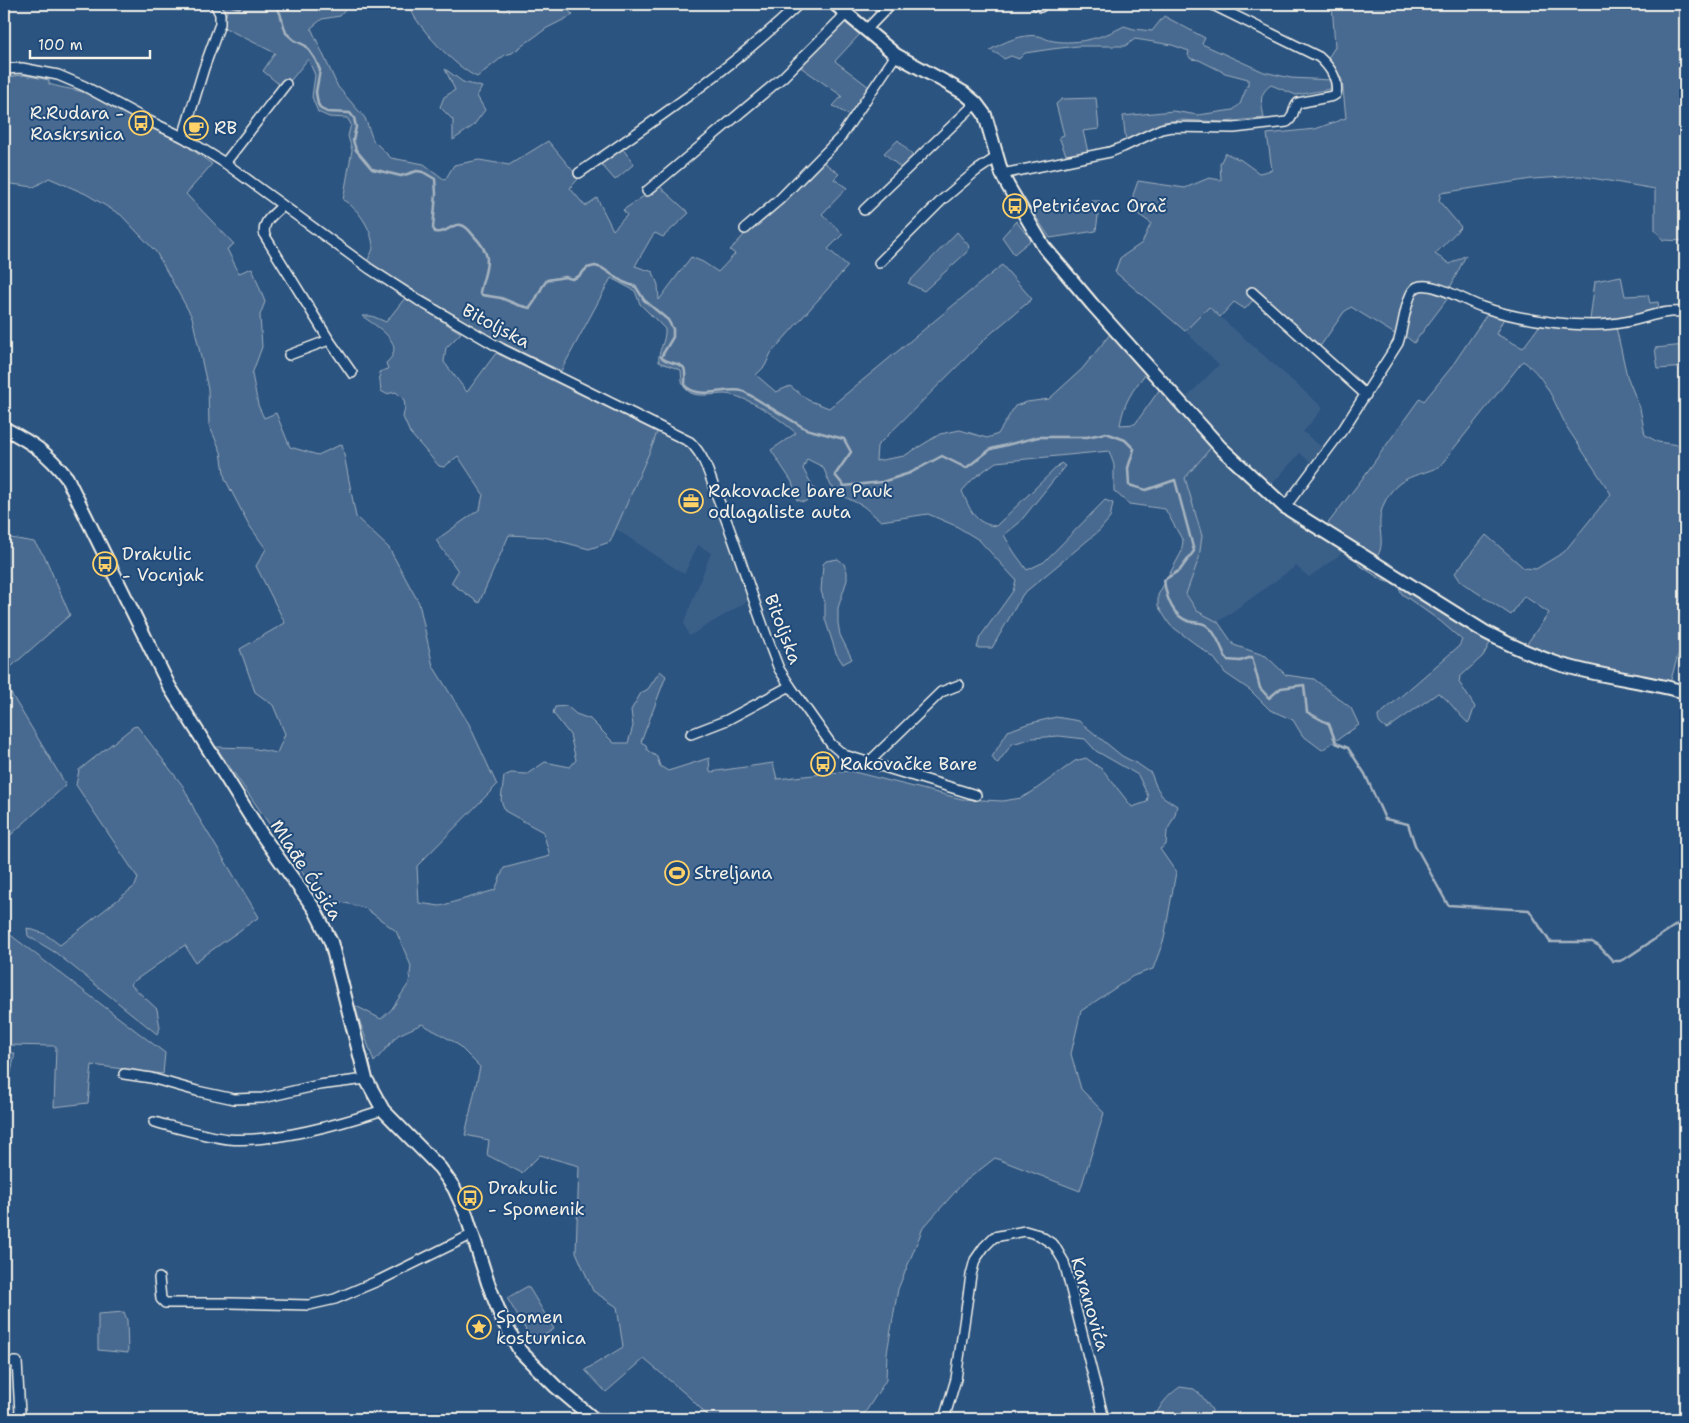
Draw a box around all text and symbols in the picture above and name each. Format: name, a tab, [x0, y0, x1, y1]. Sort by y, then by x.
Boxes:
scale bar	[30, 28, 150, 60]
text: 100 m	[38, 35, 83, 55]
place label: R.Rudara - Raskrsnica	[30, 101, 124, 146]
bus stop icon: R.Rudara - Raskrsnica	[128, 110, 154, 136]
cafe icon: RB	[183, 115, 209, 141]
place label: RB	[214, 116, 237, 140]
bus stop icon: Petrićevac Orač	[1002, 193, 1028, 219]
place label: Petrićevac Orač	[1032, 194, 1167, 218]
street label: Bitoljska	[458, 298, 534, 354]
place label: Rakovacke bare Pauk odlagaliste auta	[708, 479, 893, 524]
office icon: Rakovacke bare Pauk odlagaliste auta	[678, 488, 704, 514]
place label: Drakulic - Vocnjak	[122, 542, 204, 587]
bus stop icon: Drakulic - Vocnjak	[92, 551, 118, 577]
street label: Bitoljska	[759, 590, 807, 668]
bus stop icon: Rakovačke Bare	[810, 751, 836, 777]
place label: Rakovačke Bare	[840, 752, 978, 776]
street label: Mlađe Ćusića	[265, 815, 347, 925]
sports icon: Streljana	[664, 860, 690, 886]
place label: Streljana	[694, 861, 772, 885]
place label: Drakulic - Spomenik	[488, 1176, 585, 1221]
bus stop icon: Drakulic - Spomenik	[457, 1185, 483, 1211]
street label: Karanovića	[1065, 1254, 1115, 1354]
place label: Spomen kosturnica	[496, 1305, 586, 1350]
place icon: Spomen kosturnica	[466, 1314, 492, 1340]

